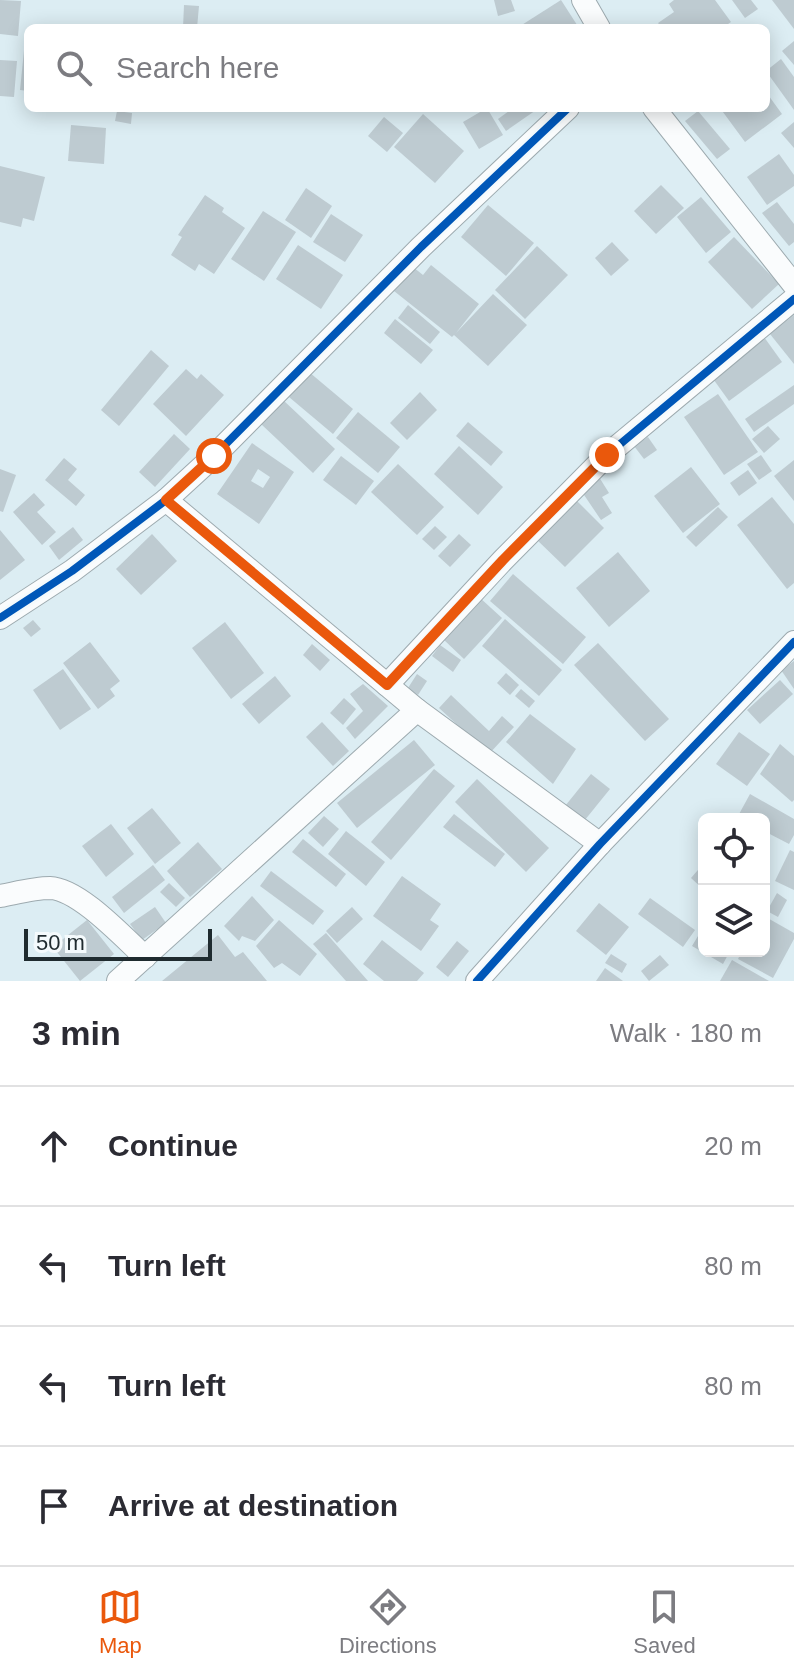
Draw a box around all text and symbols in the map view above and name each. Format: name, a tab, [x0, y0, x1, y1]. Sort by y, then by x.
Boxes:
search box	[24, 24, 770, 112]
icon: search	[52, 46, 96, 90]
text: Search here	[116, 51, 279, 84]
route end	[589, 437, 625, 473]
route start	[196, 438, 232, 474]
map controls	[698, 813, 770, 957]
button: locate	[698, 813, 770, 885]
button: layers	[698, 885, 770, 957]
scale bar	[24, 925, 212, 961]
text: 50 m	[36, 930, 85, 955]
text: 3 min	[32, 1014, 121, 1052]
text: Walk · 180 m	[610, 1018, 762, 1048]
icon: ahead	[32, 1124, 76, 1168]
text: Continue	[108, 1129, 238, 1162]
text: 20 m	[704, 1131, 762, 1161]
icon: left	[32, 1244, 76, 1288]
text: Turn left	[108, 1249, 226, 1282]
text: 80 m	[704, 1251, 762, 1281]
icon: left	[32, 1364, 76, 1408]
text: Turn left	[108, 1369, 226, 1402]
text: 80 m	[704, 1371, 762, 1401]
icon: arrive	[32, 1484, 76, 1528]
text: Arrive at destination	[108, 1489, 398, 1522]
tab: Map	[98, 1585, 142, 1659]
tab: Directions	[339, 1585, 437, 1659]
tab: Saved	[633, 1585, 696, 1659]

